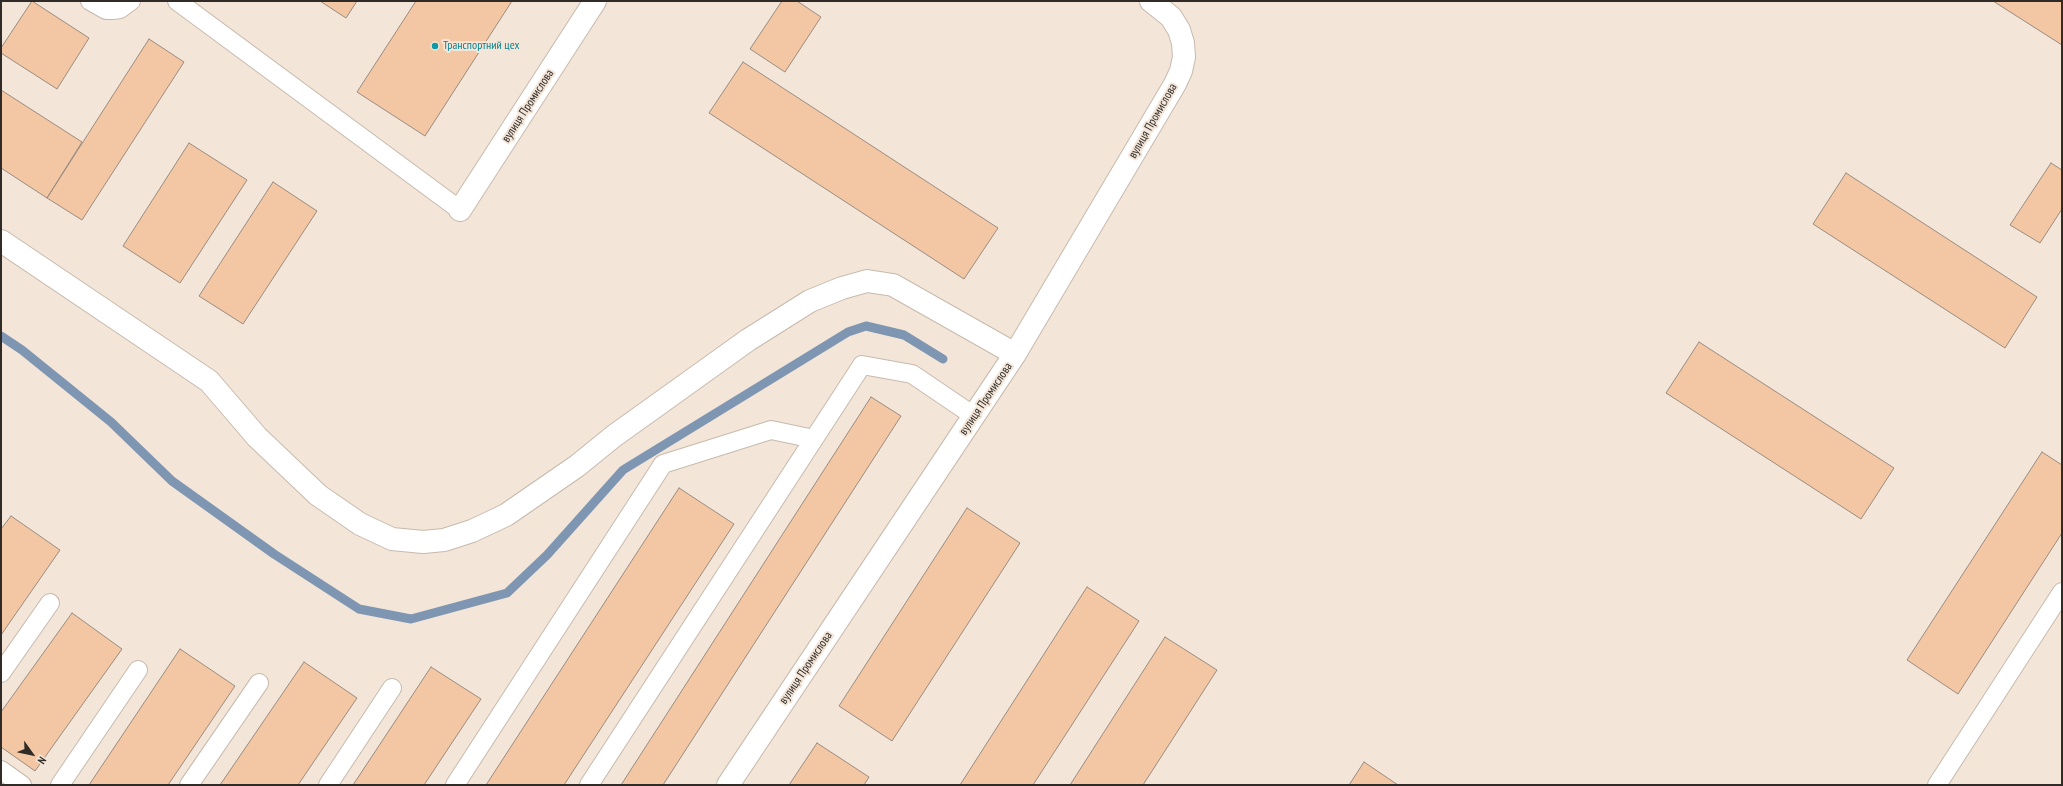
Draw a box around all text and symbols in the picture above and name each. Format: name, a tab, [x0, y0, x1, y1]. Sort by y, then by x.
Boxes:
place label: Транспортний цех	[443, 39, 519, 53]
marker: Транспортний цех	[430, 41, 440, 51]
street label: вулиця Промислова	[499, 67, 557, 145]
street label: вулиця Промислова	[1126, 81, 1180, 161]
street label: вулиця Промислова	[957, 360, 1015, 438]
street label: вулиця Промислова	[777, 629, 835, 707]
north arrow	[12, 734, 52, 774]
text: N	[35, 754, 50, 767]

